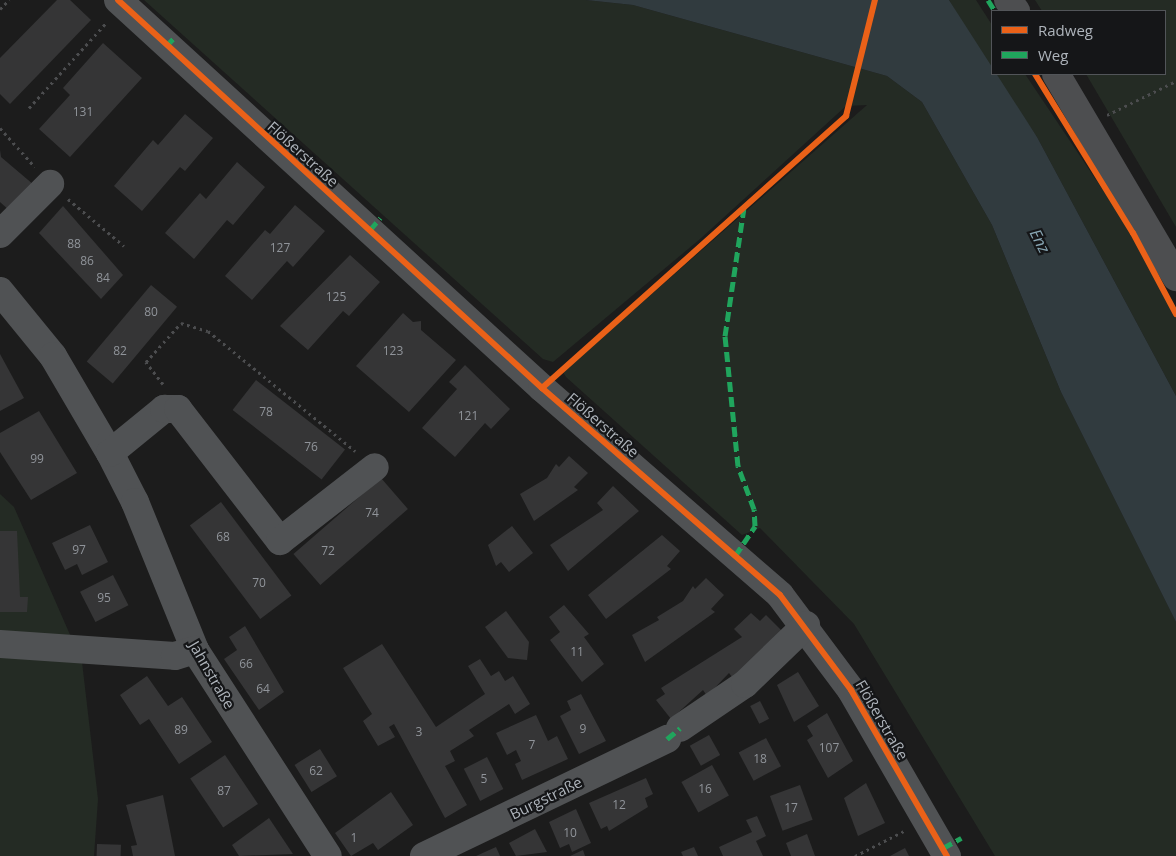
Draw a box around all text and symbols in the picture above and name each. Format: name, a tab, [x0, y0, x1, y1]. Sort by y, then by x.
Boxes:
legend	[991, 10, 1166, 75]
text: Radweg	[1038, 20, 1093, 40]
text: Weg	[1038, 45, 1068, 65]
house number: 131	[73, 105, 93, 119]
street label: Flößerstraße	[264, 117, 342, 191]
water label: Enz	[1026, 226, 1054, 256]
house number: 88	[67, 237, 81, 251]
house number: 127	[270, 241, 290, 255]
house number: 86	[80, 254, 94, 268]
house number: 84	[96, 271, 110, 285]
house number: 125	[326, 290, 346, 304]
house number: 80	[144, 305, 158, 319]
house number: 82	[113, 344, 127, 358]
house number: 123	[383, 344, 403, 358]
street label: Flößerstraße	[563, 389, 643, 461]
house number: 78	[259, 405, 273, 419]
house number: 121	[458, 409, 478, 423]
house number: 76	[304, 440, 318, 454]
house number: 99	[30, 452, 44, 466]
house number: 74	[365, 506, 379, 520]
house number: 68	[216, 530, 230, 544]
house number: 97	[72, 543, 86, 557]
house number: 72	[321, 544, 335, 558]
house number: 70	[252, 576, 266, 590]
house number: 95	[97, 591, 111, 605]
street label: Jahnstraße	[185, 638, 239, 712]
house number: 11	[570, 645, 584, 659]
house number: 66	[239, 657, 253, 671]
street label: Flößerstraße	[852, 677, 912, 763]
house number: 64	[256, 682, 270, 696]
house number: 9	[580, 722, 586, 736]
house number: 89	[174, 723, 188, 737]
house number: 3	[416, 725, 422, 739]
house number: 7	[529, 738, 535, 752]
house number: 107	[819, 741, 839, 755]
house number: 18	[753, 752, 767, 766]
house number: 62	[309, 764, 323, 778]
house number: 5	[481, 772, 487, 786]
street label: Burgstraße	[507, 773, 585, 823]
house number: 16	[698, 782, 712, 796]
house number: 87	[217, 784, 231, 798]
house number: 12	[612, 798, 626, 812]
house number: 17	[784, 801, 798, 815]
house number: 10	[563, 826, 577, 840]
house number: 1	[351, 831, 357, 845]

